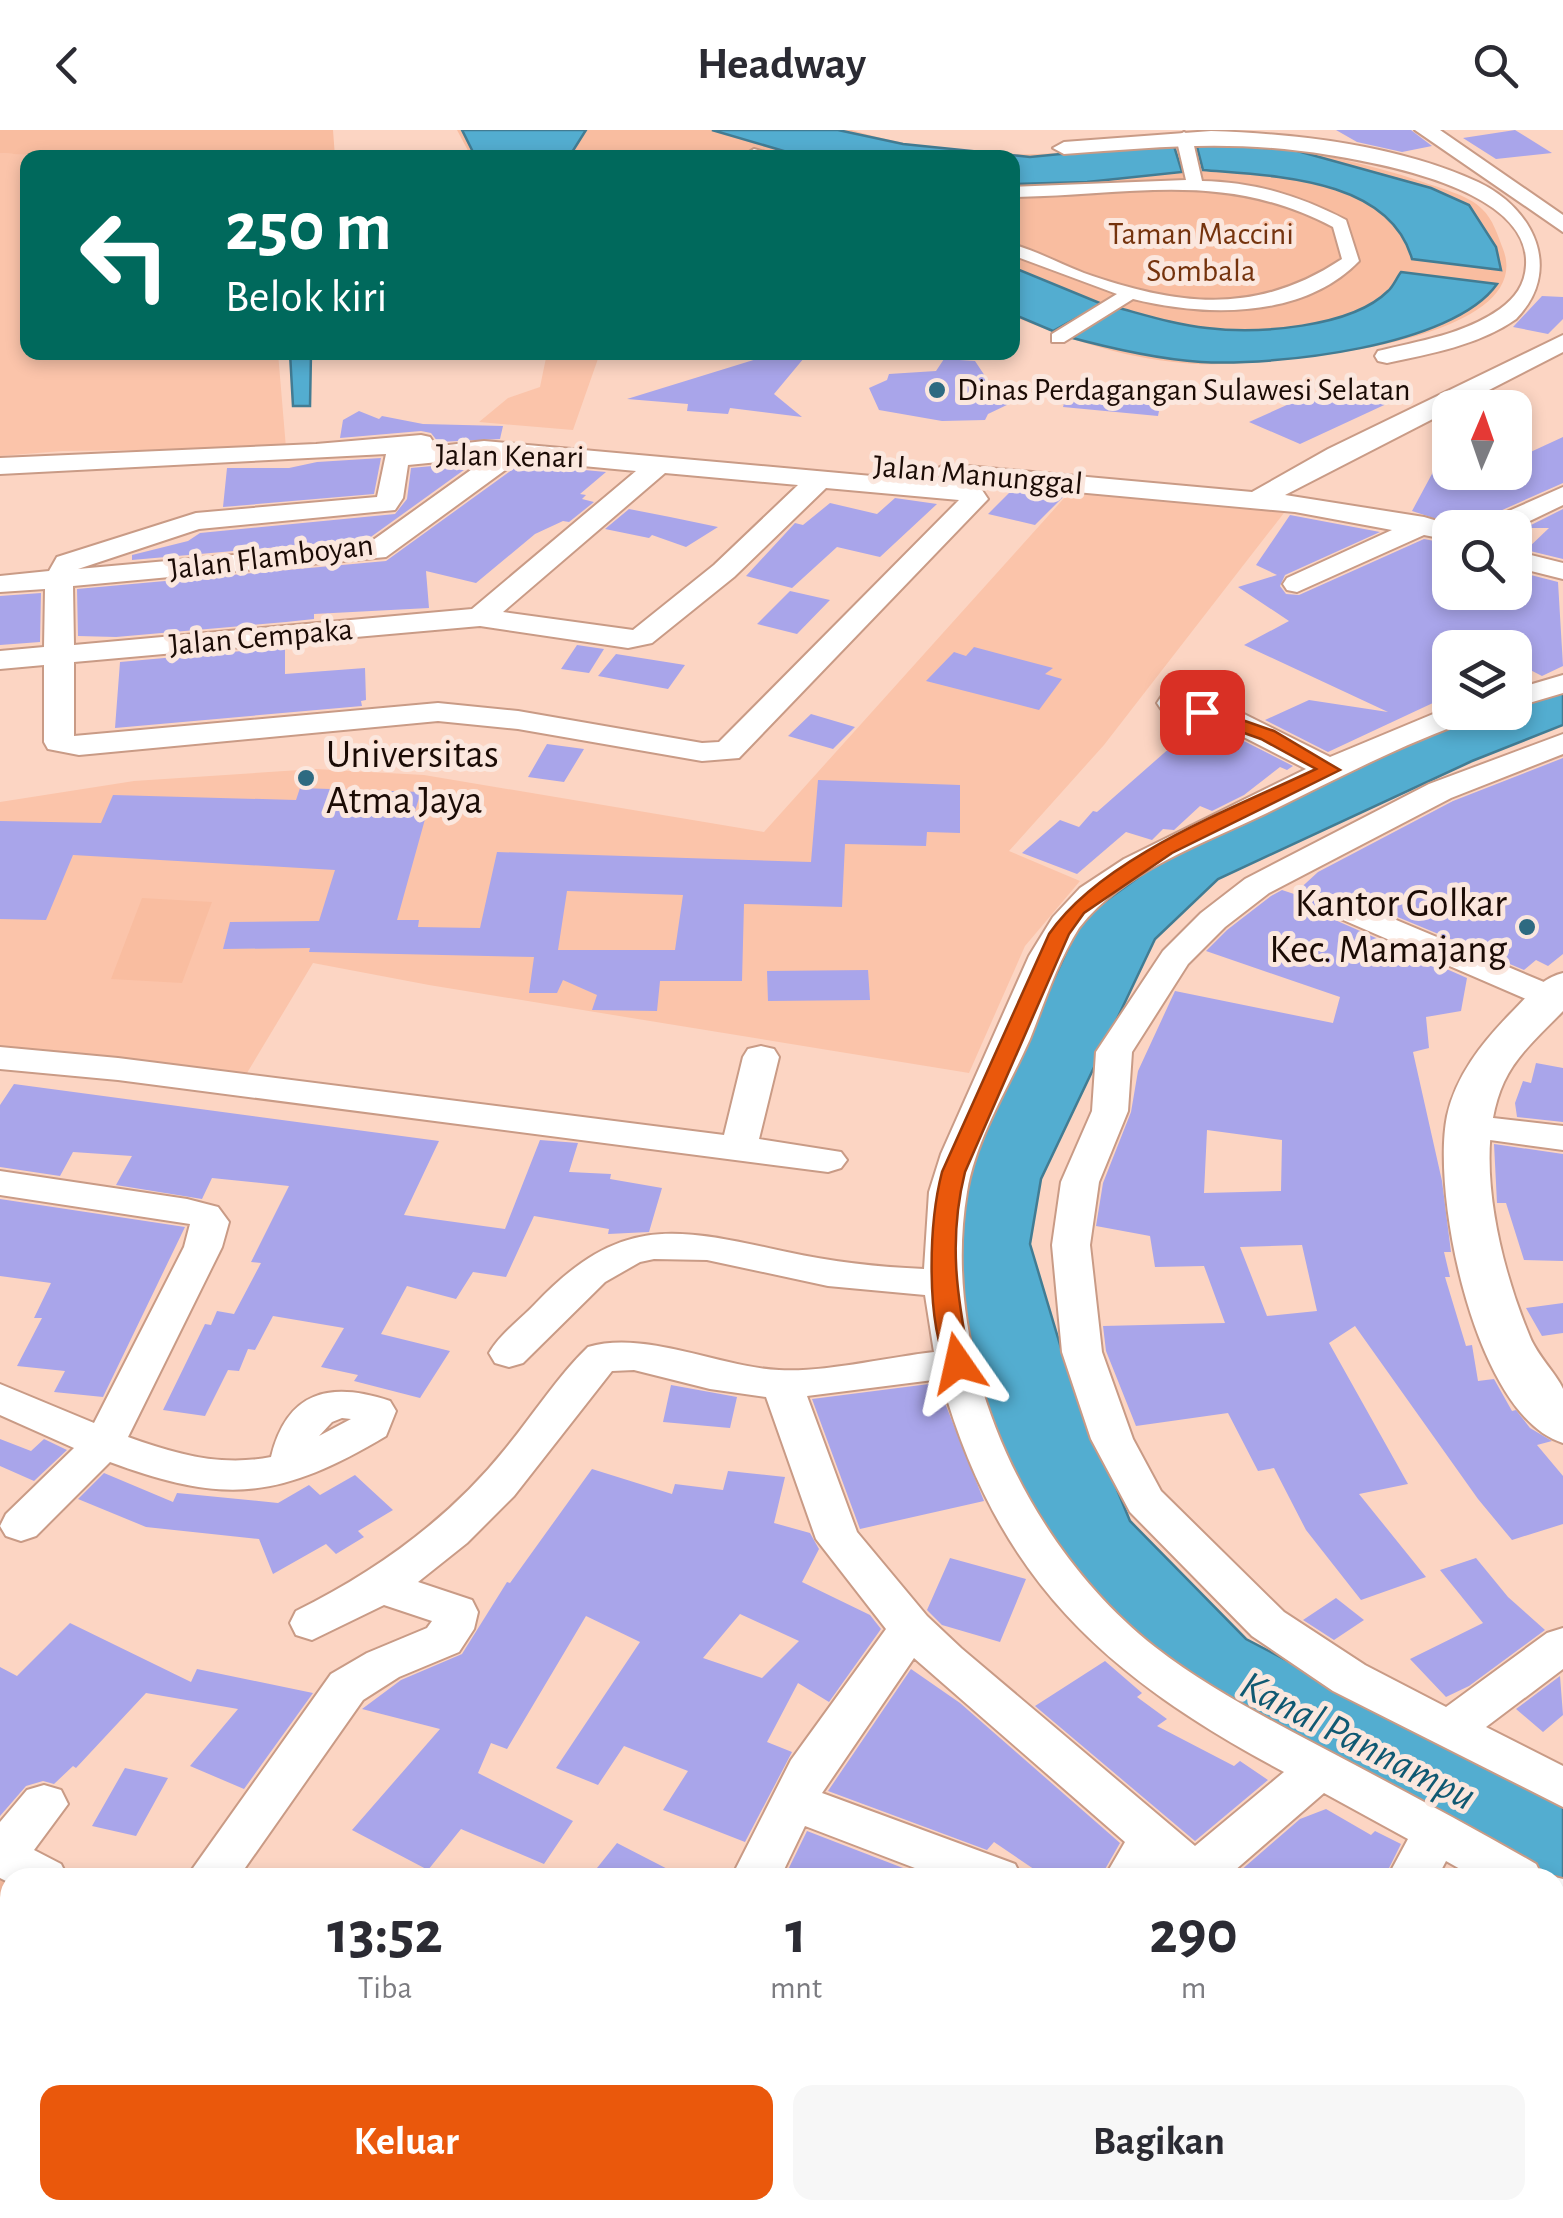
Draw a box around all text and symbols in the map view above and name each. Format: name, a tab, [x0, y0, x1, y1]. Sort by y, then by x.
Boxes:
icon: back	[40, 38, 95, 93]
icon: search	[1468, 38, 1523, 93]
text: Headway	[697, 42, 866, 87]
icon: left	[60, 190, 190, 320]
text: 250 m	[225, 193, 392, 263]
park label: Taman Maccini Sombala	[1108, 218, 1294, 287]
text: Belok kiri	[225, 275, 387, 320]
place label: Dinas Perdagangan Sulawesi Selatan	[957, 374, 1411, 406]
marker: Dinas Perdagangan Sulawesi Selatan	[926, 379, 948, 401]
north arrow	[1432, 390, 1532, 490]
map controls	[1432, 390, 1532, 730]
street label: Jalan Kenari	[435, 439, 585, 473]
street label: Jalan Manunggal	[872, 450, 1084, 500]
button: search	[1432, 510, 1532, 610]
street label: Jalan Flamboyan	[167, 529, 375, 585]
street label: Jalan Cempaka	[168, 613, 354, 661]
button: layers	[1432, 630, 1532, 730]
pin	[1160, 670, 1245, 755]
icon: arrive	[1175, 685, 1230, 740]
place label: Universitas Atma Jaya	[326, 735, 499, 821]
marker: Universitas Atma Jaya	[295, 767, 317, 789]
place label: Kantor Golkar Kec. Mamajang	[1269, 884, 1508, 970]
marker: Kantor Golkar Kec. Mamajang	[1516, 916, 1538, 938]
position arrow	[906, 1311, 1010, 1415]
water label: Kanal Pannampu	[1233, 1664, 1482, 1819]
text: 13:52	[327, 1904, 443, 1964]
text: 1	[785, 1904, 807, 1964]
text: 290	[1149, 1904, 1238, 1964]
text: Tiba	[358, 1972, 412, 2004]
text: mnt	[770, 1972, 822, 2004]
text: m	[1181, 1972, 1206, 2004]
button: Keluar	[40, 2085, 773, 2200]
button: Bagikan	[793, 2085, 1525, 2200]

